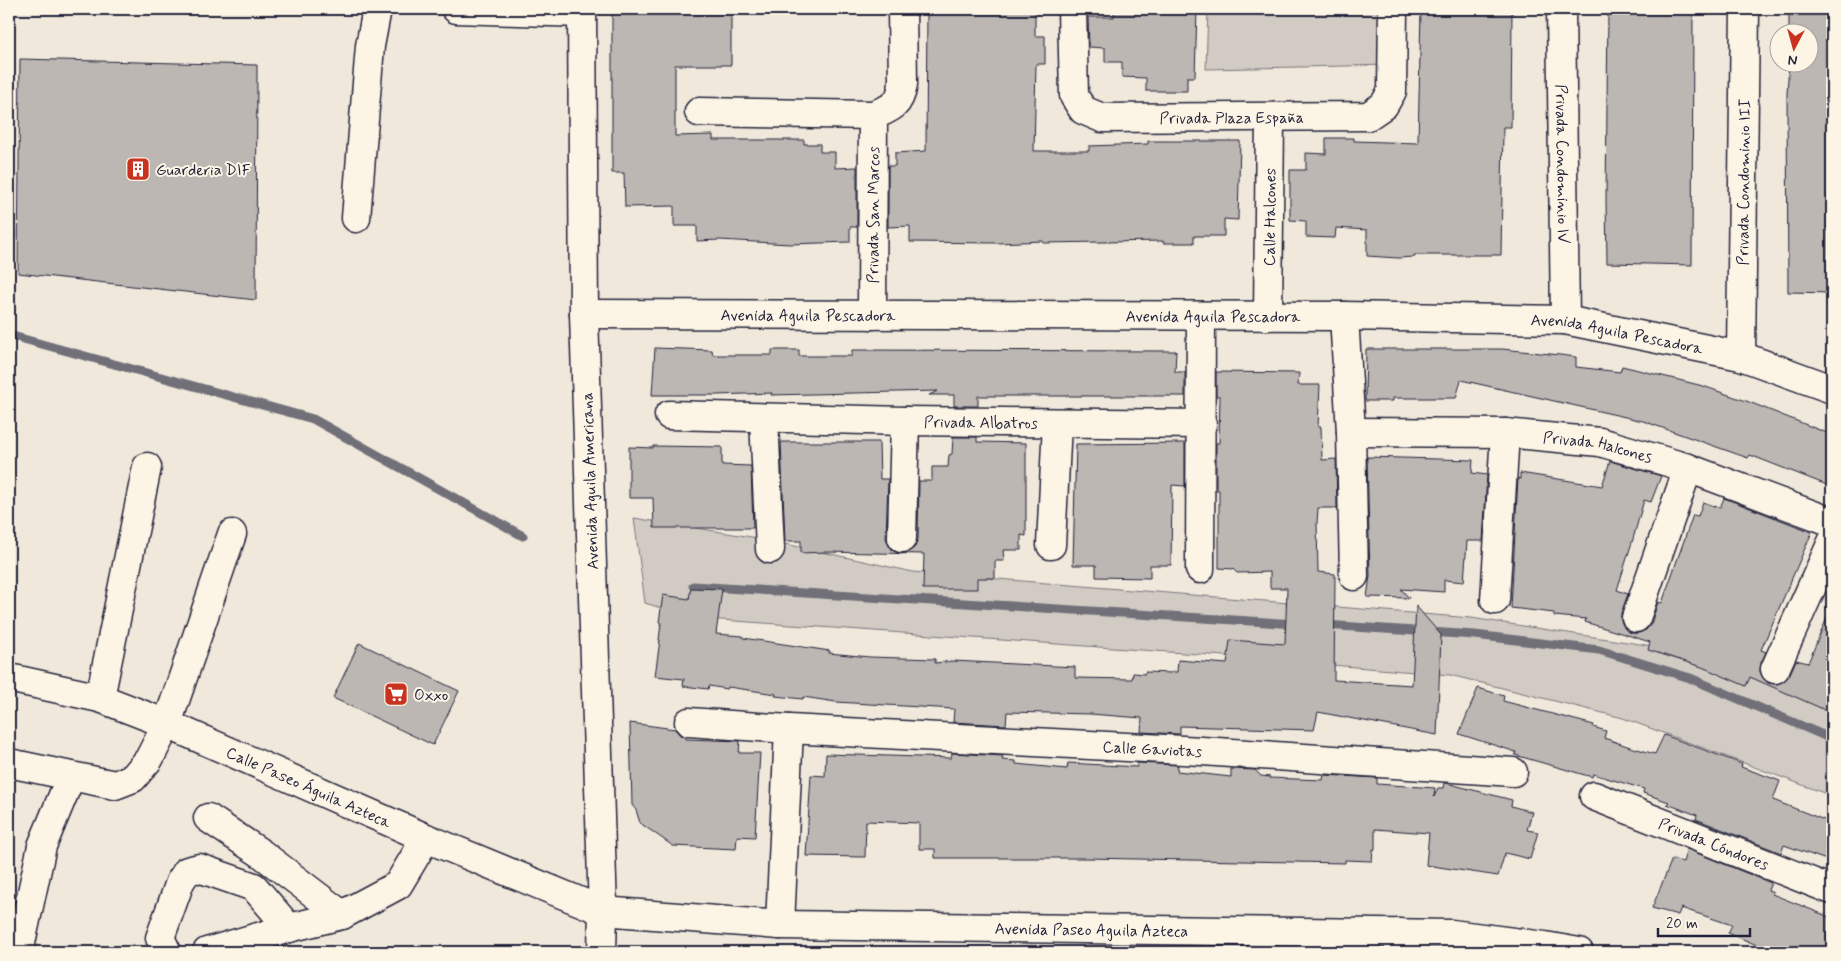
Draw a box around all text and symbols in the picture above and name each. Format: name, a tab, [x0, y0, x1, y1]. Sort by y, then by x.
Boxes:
north arrow	[1768, 22, 1818, 72]
text: N	[1787, 50, 1798, 69]
street label: Privada Condominio IV	[1550, 84, 1573, 244]
street label: Privada Condominio III	[1733, 99, 1756, 266]
street label: Privada Plaza España	[1159, 107, 1304, 130]
street label: Privada San Marcos	[863, 146, 885, 284]
building icon: Guarderia DIF	[125, 156, 151, 182]
place label: Guarderia DIF	[156, 160, 251, 181]
street label: Calle Halcones	[1260, 168, 1281, 266]
street label: Avenida Aguila Pescadora	[721, 305, 896, 327]
street label: Avenida Aguila Pescadora	[1126, 306, 1301, 328]
street label: Avenida Aguila Pescadora	[1530, 310, 1705, 360]
street label: Avenida Aguila Americana	[577, 392, 604, 570]
street label: Privada Albatros	[924, 412, 1038, 434]
street label: Privada Halcones	[1542, 428, 1655, 469]
supermarket icon: Oxxo	[383, 681, 409, 707]
place label: Oxxo	[414, 685, 448, 706]
street label: Calle Gaviotas	[1102, 737, 1202, 763]
street label: Calle Paseo Águila Azteca	[223, 742, 394, 833]
street label: Privada Cóndores	[1655, 814, 1772, 876]
scale bar	[1658, 906, 1751, 938]
text: 20 m	[1666, 914, 1698, 934]
street label: Avenida Paseo Aguila Azteca	[994, 919, 1189, 942]

